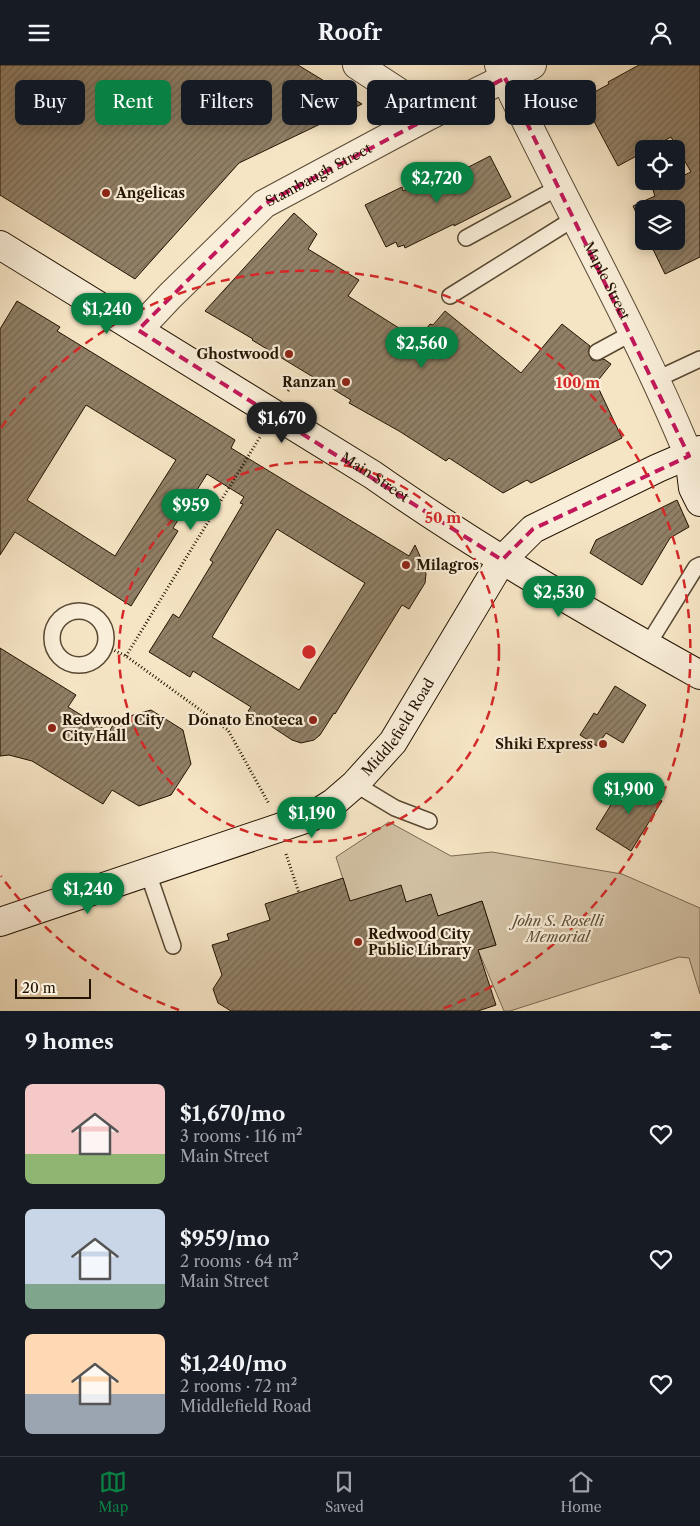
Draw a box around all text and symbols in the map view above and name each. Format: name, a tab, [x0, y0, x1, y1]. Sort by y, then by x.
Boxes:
icon: menu	[25, 19, 53, 47]
text: Roofr	[318, 19, 382, 46]
icon: person	[647, 19, 675, 47]
chip: Buy	[15, 80, 85, 125]
chip: Rent	[95, 80, 171, 125]
chip: Filters	[181, 80, 272, 125]
chip: New	[282, 80, 357, 125]
chip: Apartment	[367, 80, 495, 125]
chip: House	[505, 80, 596, 125]
street label: Stambaugh Street	[262, 139, 375, 211]
map controls	[635, 140, 685, 250]
button: locate	[635, 140, 685, 190]
pin: $2,720	[396, 161, 478, 204]
text: $2,720	[412, 168, 462, 188]
place label: Angelicas	[115, 184, 185, 202]
marker: Angelicas	[100, 187, 112, 199]
button: layers	[635, 200, 685, 250]
street label: Maple Street	[580, 238, 634, 323]
pin: $1,240	[66, 293, 148, 335]
text: $1,240	[82, 299, 132, 319]
pin: $2,560	[381, 327, 463, 369]
text: $2,560	[396, 333, 448, 353]
place label: Ghostwood	[196, 345, 280, 363]
marker: Ghostwood	[283, 348, 295, 360]
place label: Ranzan	[282, 373, 336, 391]
text: 100 m	[556, 373, 600, 392]
marker: Ranzan	[340, 376, 352, 388]
pin: $1,670	[241, 401, 323, 444]
text: $1,670	[258, 408, 306, 428]
street label: Main Street	[338, 448, 412, 506]
pin: $959	[161, 489, 221, 531]
text: $959	[173, 495, 209, 515]
text: 50 m	[425, 508, 461, 527]
place label: Milagros	[416, 556, 479, 574]
marker: Milagros	[400, 559, 412, 571]
pin: $2,530	[518, 575, 600, 618]
text: $2,530	[534, 582, 584, 602]
centre of rings	[300, 643, 318, 661]
street label: Middlefield Road	[358, 675, 438, 780]
place label: Redwood City City Hall	[62, 711, 165, 745]
place label: Donato Enoteca	[188, 711, 304, 729]
marker: Donato Enoteca	[307, 714, 319, 726]
marker: Redwood City City Hall	[46, 722, 58, 734]
place label: Shiki Express	[495, 735, 593, 753]
marker: Shiki Express	[597, 738, 609, 750]
pin: $1,900	[588, 773, 670, 815]
text: $1,900	[604, 779, 654, 799]
pin: $1,190	[271, 797, 353, 839]
text: $1,190	[288, 803, 336, 823]
pin: $1,240	[47, 873, 129, 915]
text: $1,240	[63, 879, 113, 899]
park label: John S. Roselli Memorial	[508, 912, 605, 946]
place label: Redwood City Public Library	[368, 925, 472, 959]
marker: Redwood City Public Library	[352, 936, 364, 948]
scale bar	[15, 976, 91, 999]
text: 20 m	[22, 979, 56, 997]
icon: filters	[647, 1027, 675, 1055]
text: 9 homes	[25, 1029, 114, 1054]
text: $1,670/mo	[180, 1101, 285, 1126]
icon: home	[65, 1104, 125, 1164]
icon: heart	[647, 1120, 675, 1148]
text: 3 rooms · 116 m²	[180, 1126, 303, 1146]
text: Main Street	[180, 1146, 269, 1166]
text: $959/mo	[180, 1226, 270, 1251]
icon: home	[65, 1229, 125, 1289]
icon: heart	[647, 1245, 675, 1273]
text: 2 rooms · 64 m²	[180, 1251, 299, 1271]
text: Main Street	[180, 1271, 269, 1291]
text: $1,240/mo	[180, 1351, 287, 1376]
icon: home	[65, 1354, 125, 1414]
icon: heart	[647, 1370, 675, 1398]
text: 2 rooms · 72 m²	[180, 1376, 297, 1396]
text: Middlefield Road	[180, 1396, 312, 1416]
tab: Map	[98, 1468, 128, 1516]
tab: Saved	[325, 1468, 364, 1516]
tab: Home	[561, 1468, 602, 1516]

